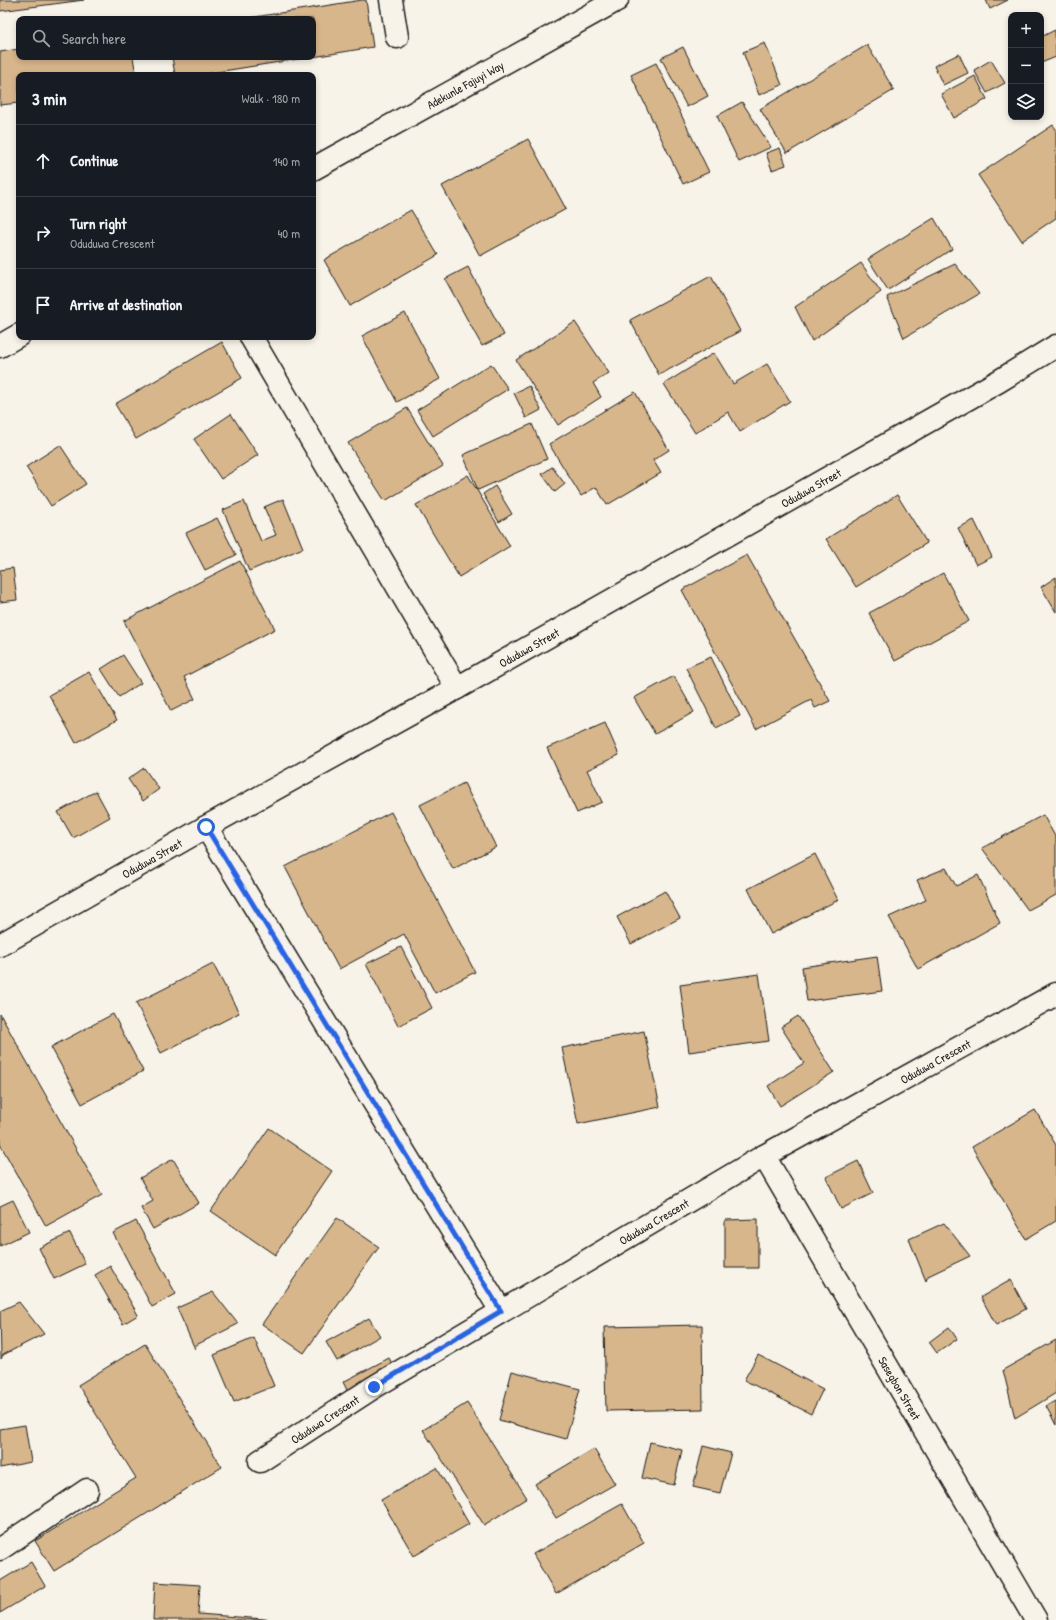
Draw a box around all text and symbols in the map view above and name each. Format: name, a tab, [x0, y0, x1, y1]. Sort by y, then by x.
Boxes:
map controls	[1008, 12, 1044, 120]
button: +	[1008, 12, 1044, 48]
search box	[16, 16, 316, 60]
icon: search	[30, 27, 52, 49]
text: Search here	[62, 28, 126, 49]
button: −	[1008, 48, 1044, 84]
street label: Adekunle Fajuyi Way	[423, 56, 507, 113]
button: layers	[1008, 84, 1044, 120]
text: 3 min	[32, 87, 67, 110]
text: Walk · 180 m	[241, 89, 300, 107]
icon: ahead	[32, 150, 54, 172]
text: Continue	[70, 150, 118, 171]
text: 140 m	[273, 152, 300, 170]
text: Turn right	[70, 213, 126, 234]
icon: right	[32, 222, 54, 244]
text: 40 m	[277, 224, 300, 242]
text: Oduduwa Crescent	[70, 234, 155, 252]
icon: arrive	[32, 294, 54, 316]
text: Arrive at destination	[70, 294, 182, 315]
street label: Oduduwa Street	[778, 463, 845, 511]
street label: Oduduwa Street	[496, 623, 563, 671]
route start	[197, 818, 215, 836]
street label: Oduduwa Street	[119, 834, 186, 882]
street label: Oduduwa Crescent	[897, 1034, 974, 1087]
street label: Oduduwa Crescent	[616, 1194, 692, 1249]
street label: Sasegbon Street	[875, 1353, 926, 1424]
route end	[365, 1378, 383, 1396]
street label: Oduduwa Crescent	[287, 1390, 363, 1448]

